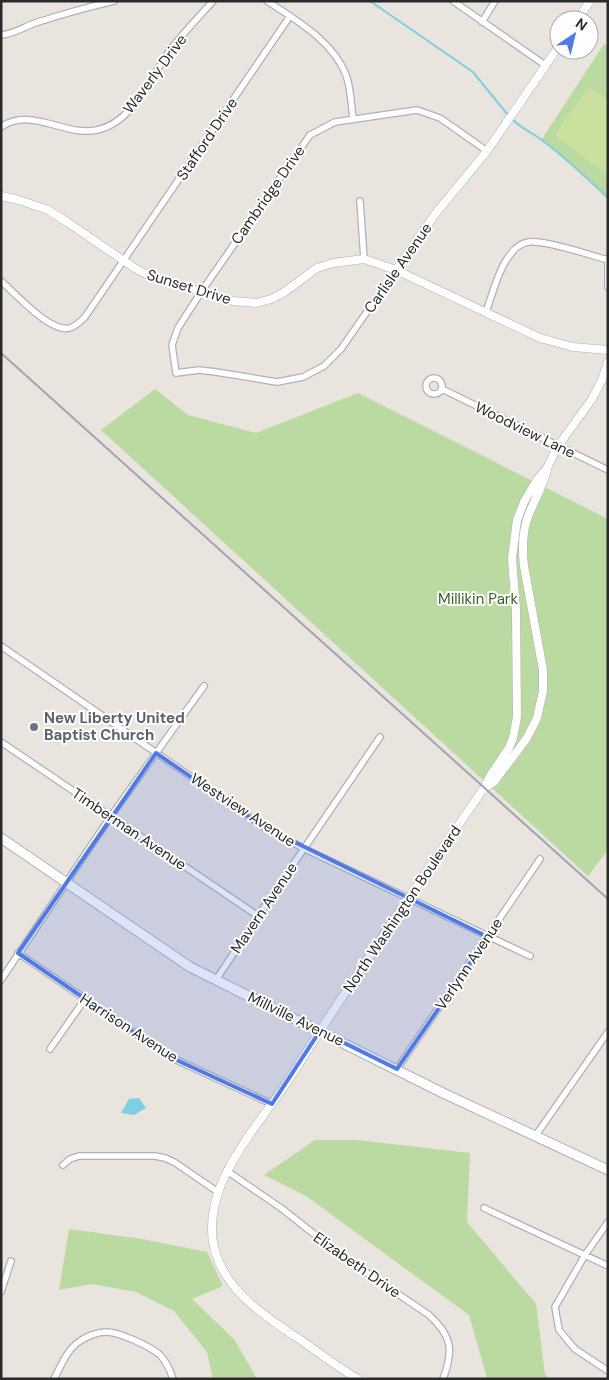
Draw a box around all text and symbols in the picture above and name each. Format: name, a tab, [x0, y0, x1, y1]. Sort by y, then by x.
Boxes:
north arrow	[549, 10, 599, 60]
text: N	[572, 14, 591, 35]
street label: Waverly Drive	[119, 30, 191, 118]
street label: Stafford Drive	[172, 94, 242, 184]
street label: Cambridge Drive	[226, 142, 310, 248]
street label: Carlisle Avenue	[359, 219, 437, 317]
street label: Sunset Drive	[144, 265, 234, 309]
street label: Woodview Lane	[471, 397, 579, 463]
park label: Millikin Park	[438, 589, 518, 609]
place label: New Liberty United Baptist Church	[44, 708, 185, 745]
marker: New Liberty United Baptist Church	[28, 721, 40, 733]
street label: Westview Avenue	[187, 769, 299, 851]
street label: Timberman Avenue	[68, 783, 190, 875]
street label: North Washington Boulevard	[338, 821, 466, 997]
street label: Mavern Avenue	[226, 859, 302, 957]
street label: Verlynn Avenue	[431, 914, 507, 1014]
street label: Millville Avenue	[245, 987, 347, 1051]
street label: Harrison Avenue	[76, 989, 182, 1067]
street label: Elizabeth Drive	[309, 1228, 405, 1302]

